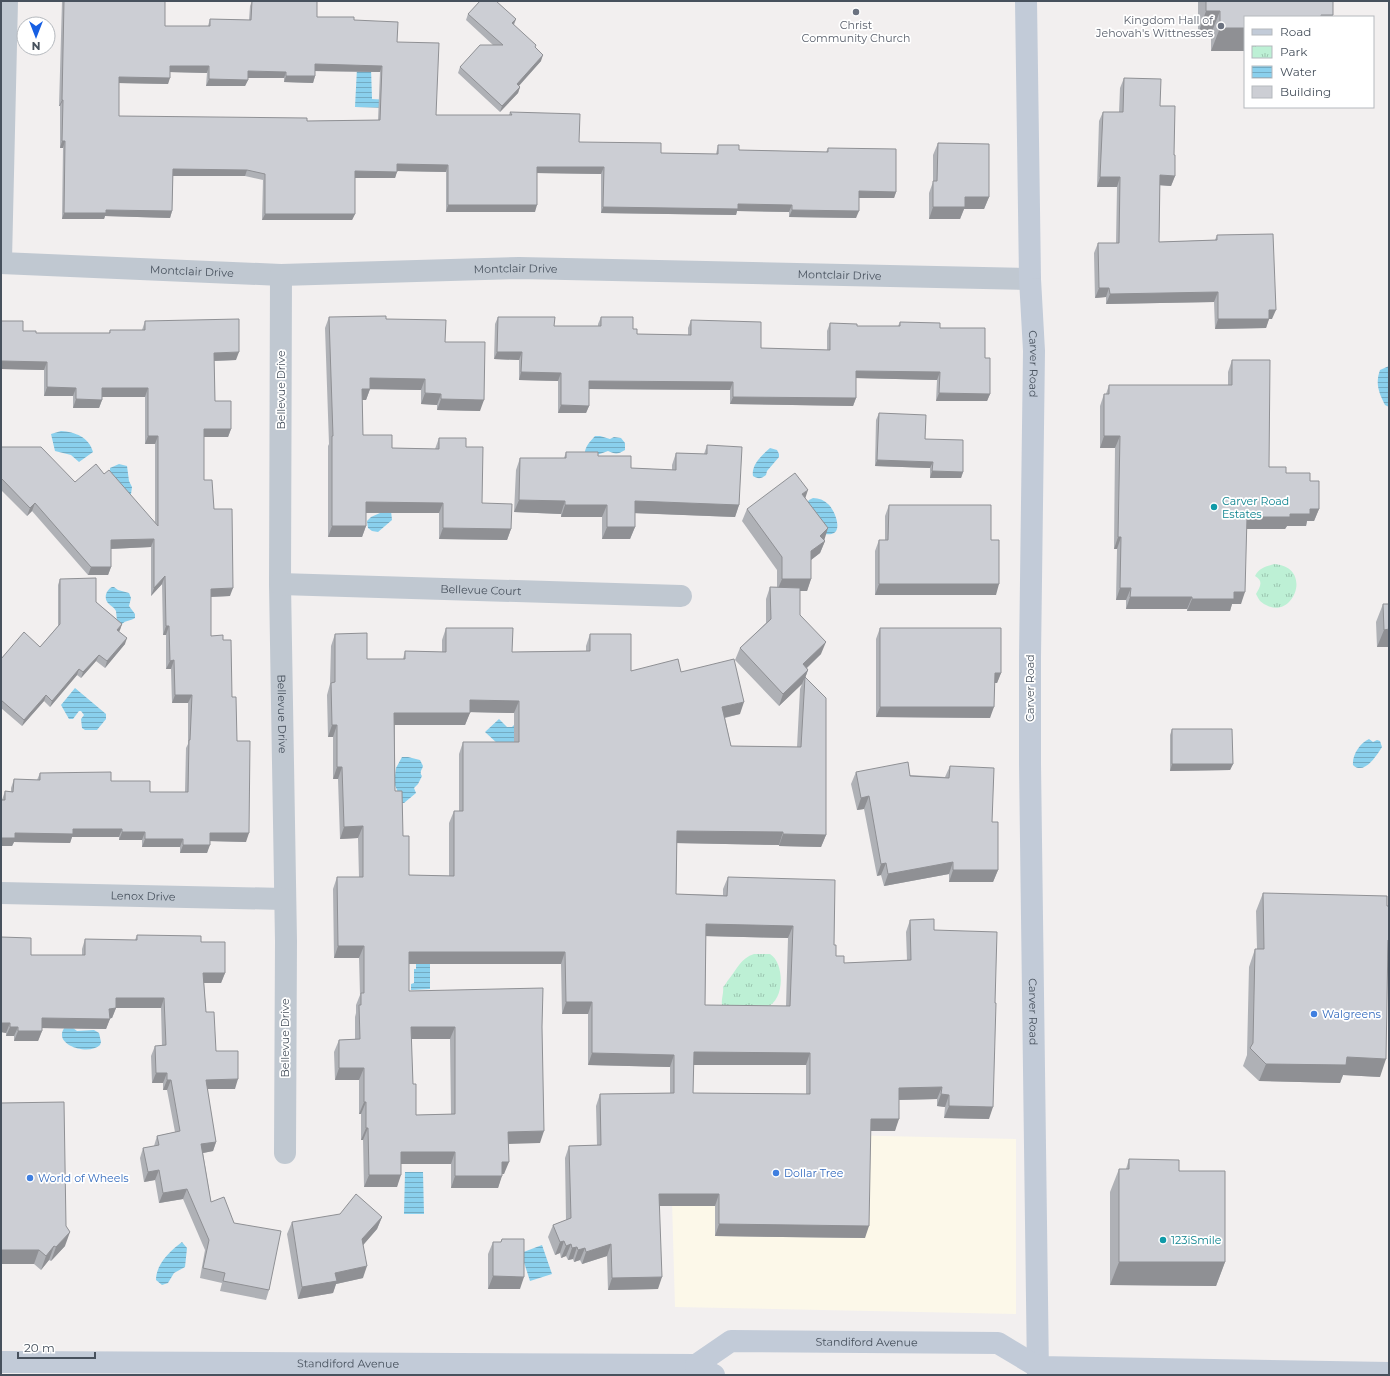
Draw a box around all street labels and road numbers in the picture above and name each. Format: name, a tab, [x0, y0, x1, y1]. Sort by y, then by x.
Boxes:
street label: Montclair Drive	[474, 261, 558, 276]
street label: Montclair Drive	[150, 262, 234, 280]
street label: Montclair Drive	[798, 267, 882, 283]
street label: Carver Road	[1026, 330, 1041, 398]
street label: Bellevue Drive	[274, 350, 288, 430]
street label: Bellevue Court	[440, 582, 522, 598]
street label: Carver Road	[1023, 654, 1037, 722]
street label: Bellevue Drive	[275, 674, 290, 754]
street label: Lenox Drive	[110, 888, 176, 904]
street label: Carver Road	[1026, 978, 1041, 1046]
street label: Bellevue Drive	[278, 998, 292, 1078]
street label: Standiford Avenue	[815, 1335, 918, 1349]
street label: Standiford Avenue	[297, 1356, 399, 1371]

